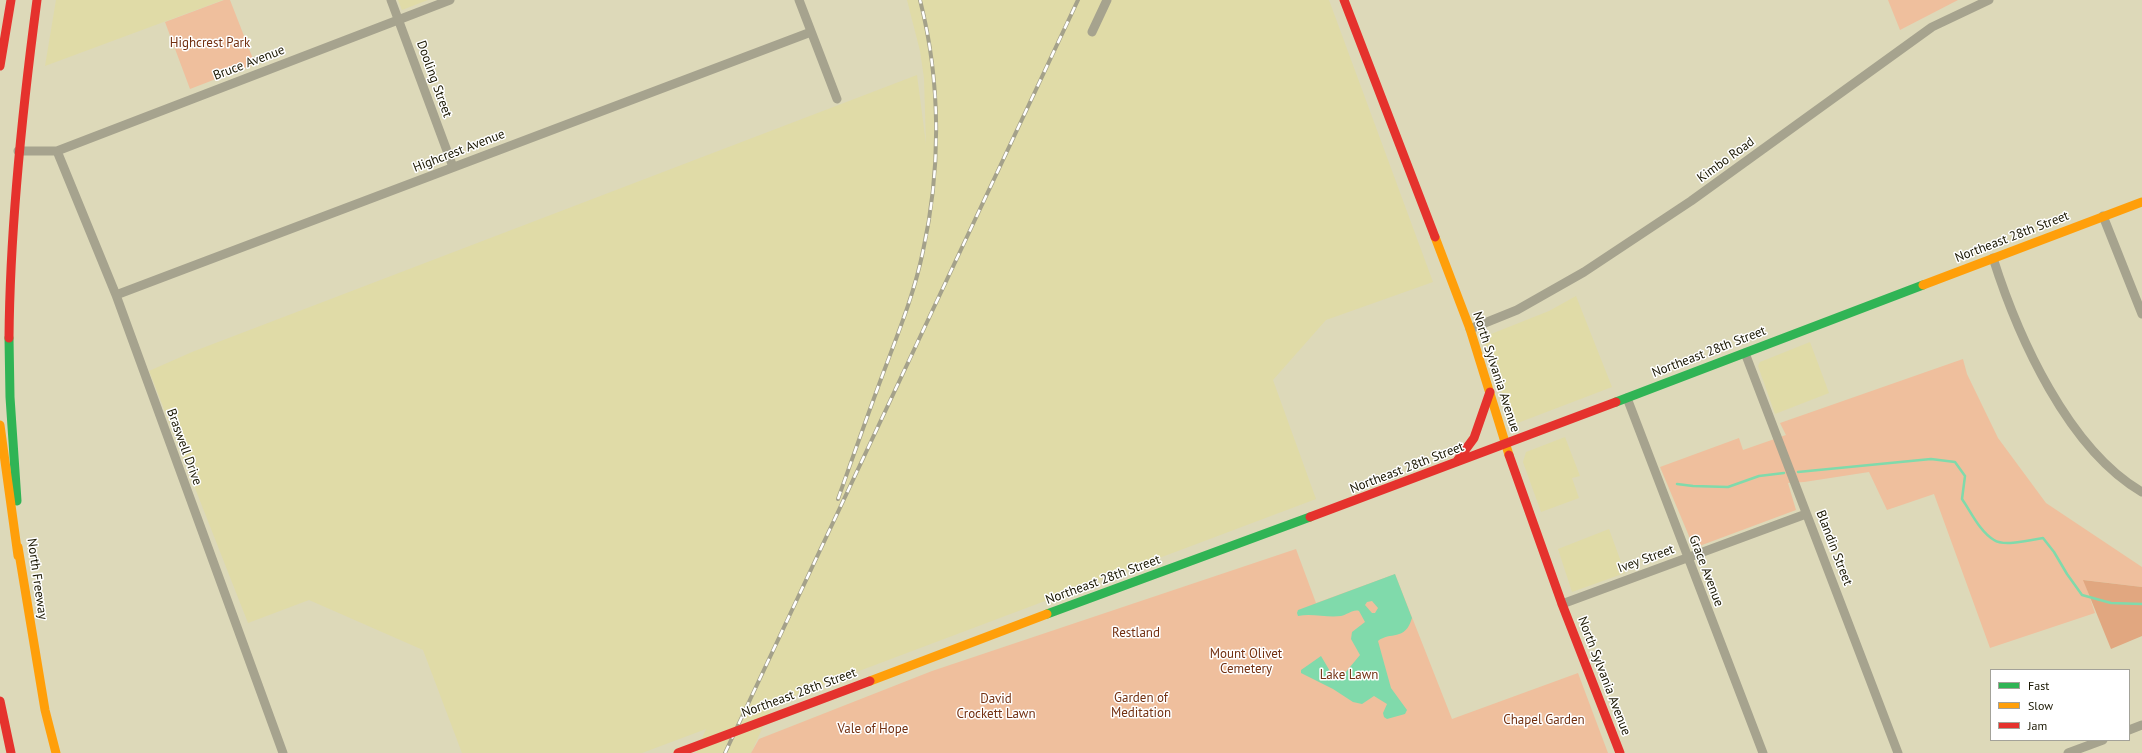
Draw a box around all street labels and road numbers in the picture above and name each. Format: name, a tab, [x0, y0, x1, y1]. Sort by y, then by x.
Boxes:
street label: Dooling Street	[413, 39, 455, 119]
street label: Bruce Avenue	[211, 42, 287, 84]
street label: Highcrest Avenue	[411, 126, 507, 176]
street label: Kimbo Road	[1694, 134, 1758, 186]
street label: Northeast 28th Street	[1953, 208, 2071, 266]
street label: North Sylvania Avenue	[1469, 310, 1523, 434]
street label: Northeast 28th Street	[1650, 323, 1768, 381]
street label: Braswell Drive	[163, 407, 205, 487]
street label: Northeast 28th Street	[1348, 439, 1466, 497]
street label: Blandin Street	[1813, 508, 1855, 588]
street label: Grace Avenue	[1685, 533, 1727, 609]
street label: North Freeway	[24, 537, 50, 621]
street label: Ivey Street	[1616, 542, 1676, 576]
street label: Northeast 28th Street	[1044, 552, 1162, 608]
street label: North Sylvania Avenue	[1574, 614, 1634, 738]
street label: Northeast 28th Street	[740, 665, 858, 721]

